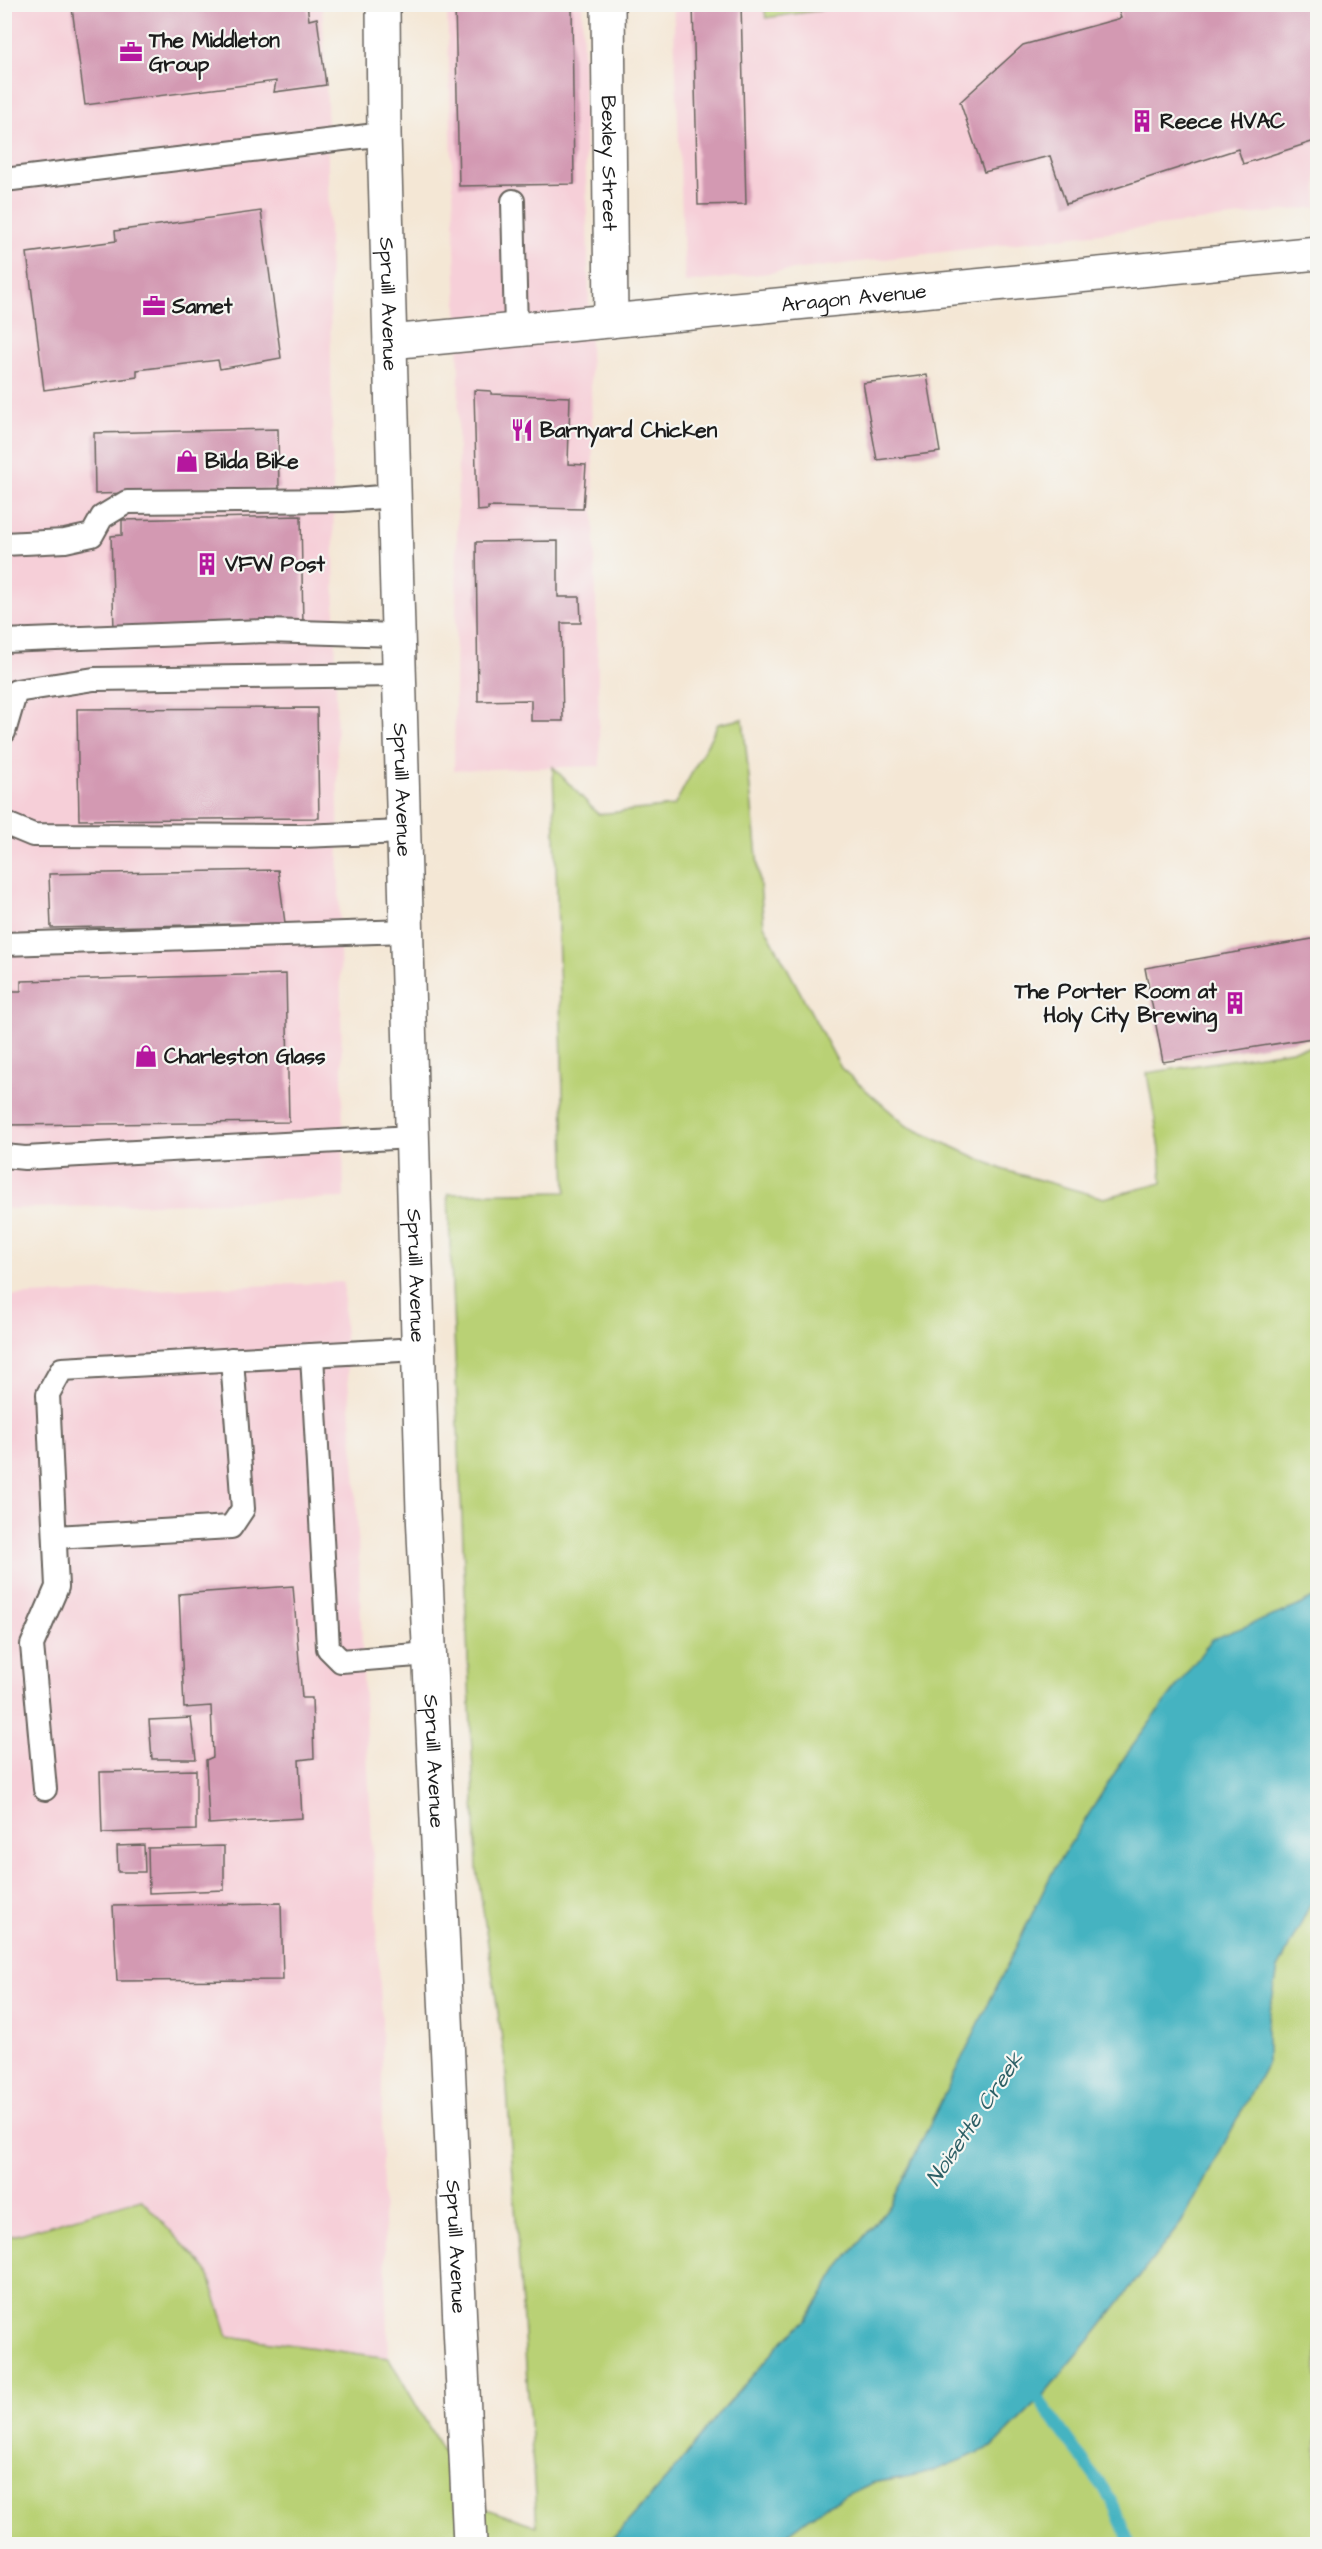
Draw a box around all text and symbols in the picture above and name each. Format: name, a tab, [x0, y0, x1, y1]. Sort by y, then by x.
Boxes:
place label: The Middleton Group	[148, 26, 280, 80]
office icon: The Middleton Group	[118, 39, 144, 65]
street label: Bexley Street	[593, 95, 625, 231]
place label: Reece HVAC	[1160, 107, 1285, 136]
building icon: Reece HVAC	[1129, 108, 1155, 134]
street label: Spruill Avenue	[372, 237, 405, 371]
street label: Aragon Avenue	[780, 276, 928, 319]
place label: Samet	[171, 292, 233, 321]
office icon: Samet	[141, 293, 167, 319]
place label: Barnyard Chicken	[540, 416, 718, 448]
restaurant icon: Barnyard Chicken	[509, 417, 535, 443]
place label: Bilda Bike	[205, 447, 299, 476]
shop icon: Bilda Bike	[174, 448, 200, 474]
place label: VFW Post	[224, 550, 326, 579]
building icon: VFW Post	[194, 551, 220, 577]
street label: Spruill Avenue	[386, 722, 419, 857]
place label: The Porter Room at Holy City Brewing	[1014, 977, 1218, 1033]
building icon: The Porter Room at Holy City Brewing	[1222, 990, 1248, 1016]
place label: Charleston Glass	[164, 1042, 326, 1071]
shop icon: Charleston Glass	[133, 1043, 159, 1069]
street label: Spruill Avenue	[399, 1208, 433, 1343]
street label: Spruill Avenue	[416, 1694, 452, 1829]
water label: Noisette Creek	[919, 2045, 1032, 2192]
street label: Spruill Avenue	[439, 2179, 474, 2314]

